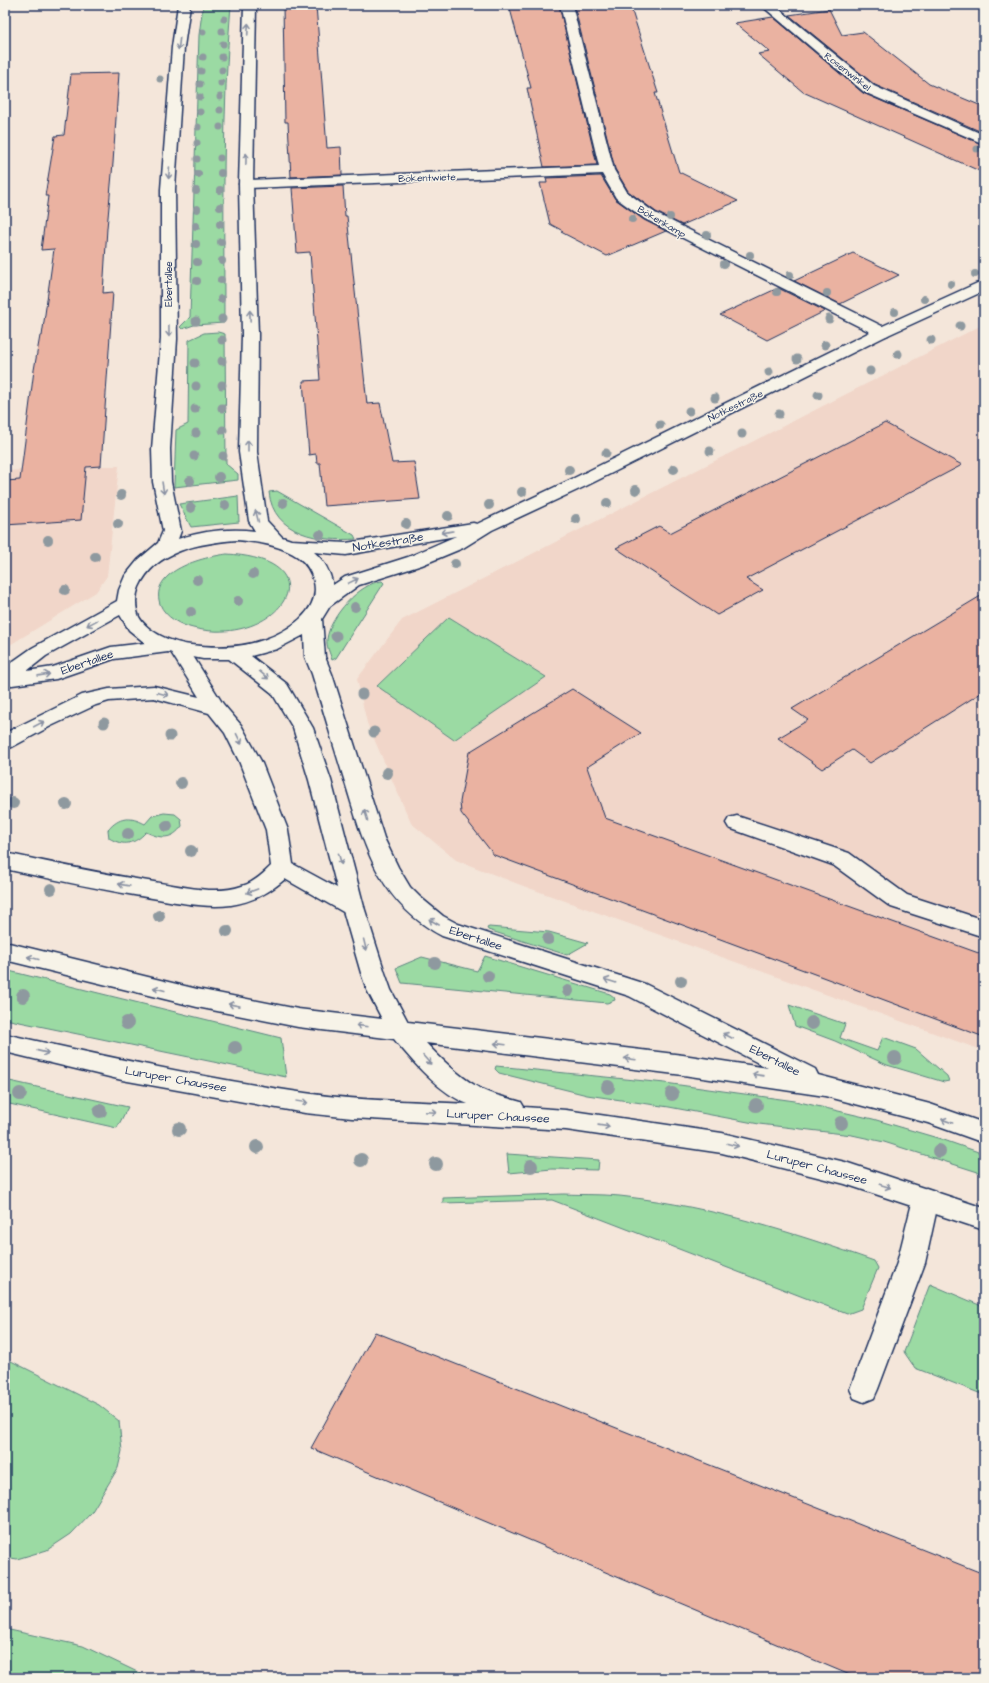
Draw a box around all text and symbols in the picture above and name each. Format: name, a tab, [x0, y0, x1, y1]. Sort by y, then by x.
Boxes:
one-way arrow	[245, 23, 252, 36]
one-way arrow	[175, 37, 183, 50]
street label: Rosenwinkel	[821, 49, 874, 95]
one-way arrow	[243, 153, 250, 166]
one-way arrow	[166, 166, 173, 179]
street label: Bökentwiete	[398, 170, 457, 186]
street label: Bökenkamp	[635, 202, 689, 242]
street label: Ebertallee	[162, 261, 176, 307]
one-way arrow	[246, 310, 254, 323]
one-way arrow	[165, 324, 173, 337]
street label: Notkestraße	[706, 386, 766, 425]
one-way arrow	[244, 440, 252, 453]
one-way arrow	[159, 481, 167, 494]
one-way arrow	[253, 509, 261, 522]
street label: Notkestraße	[351, 528, 425, 556]
one-way arrow	[441, 529, 454, 537]
one-way arrow	[347, 577, 359, 584]
one-way arrow	[86, 619, 98, 627]
street label: Ebertallee	[59, 645, 116, 679]
one-way arrow	[37, 671, 50, 679]
one-way arrow	[259, 671, 269, 680]
one-way arrow	[156, 691, 169, 698]
one-way arrow	[33, 720, 45, 727]
one-way arrow	[236, 733, 243, 745]
one-way arrow	[362, 809, 369, 822]
one-way arrow	[337, 852, 344, 865]
one-way arrow	[118, 881, 131, 889]
one-way arrow	[246, 887, 258, 895]
one-way arrow	[428, 918, 440, 925]
street label: Ebertallee	[447, 922, 505, 955]
one-way arrow	[361, 938, 369, 951]
one-way arrow	[26, 954, 39, 961]
one-way arrow	[604, 977, 617, 984]
one-way arrow	[153, 984, 166, 992]
one-way arrow	[228, 1001, 241, 1009]
one-way arrow	[356, 1022, 369, 1030]
one-way arrow	[722, 1032, 734, 1039]
one-way arrow	[494, 1040, 507, 1047]
street label: Ebertallee	[747, 1040, 803, 1081]
one-way arrow	[36, 1048, 49, 1056]
one-way arrow	[422, 1055, 432, 1065]
one-way arrow	[623, 1055, 636, 1063]
street label: Luruper Chaussee	[124, 1062, 229, 1097]
one-way arrow	[752, 1071, 765, 1079]
one-way arrow	[295, 1098, 308, 1106]
street label: Luruper Chaussee	[446, 1105, 551, 1128]
one-way arrow	[424, 1109, 437, 1116]
one-way arrow	[942, 1116, 954, 1124]
one-way arrow	[597, 1122, 610, 1130]
one-way arrow	[726, 1142, 739, 1150]
street label: Luruper Chaussee	[765, 1146, 869, 1189]
one-way arrow	[879, 1183, 892, 1190]

